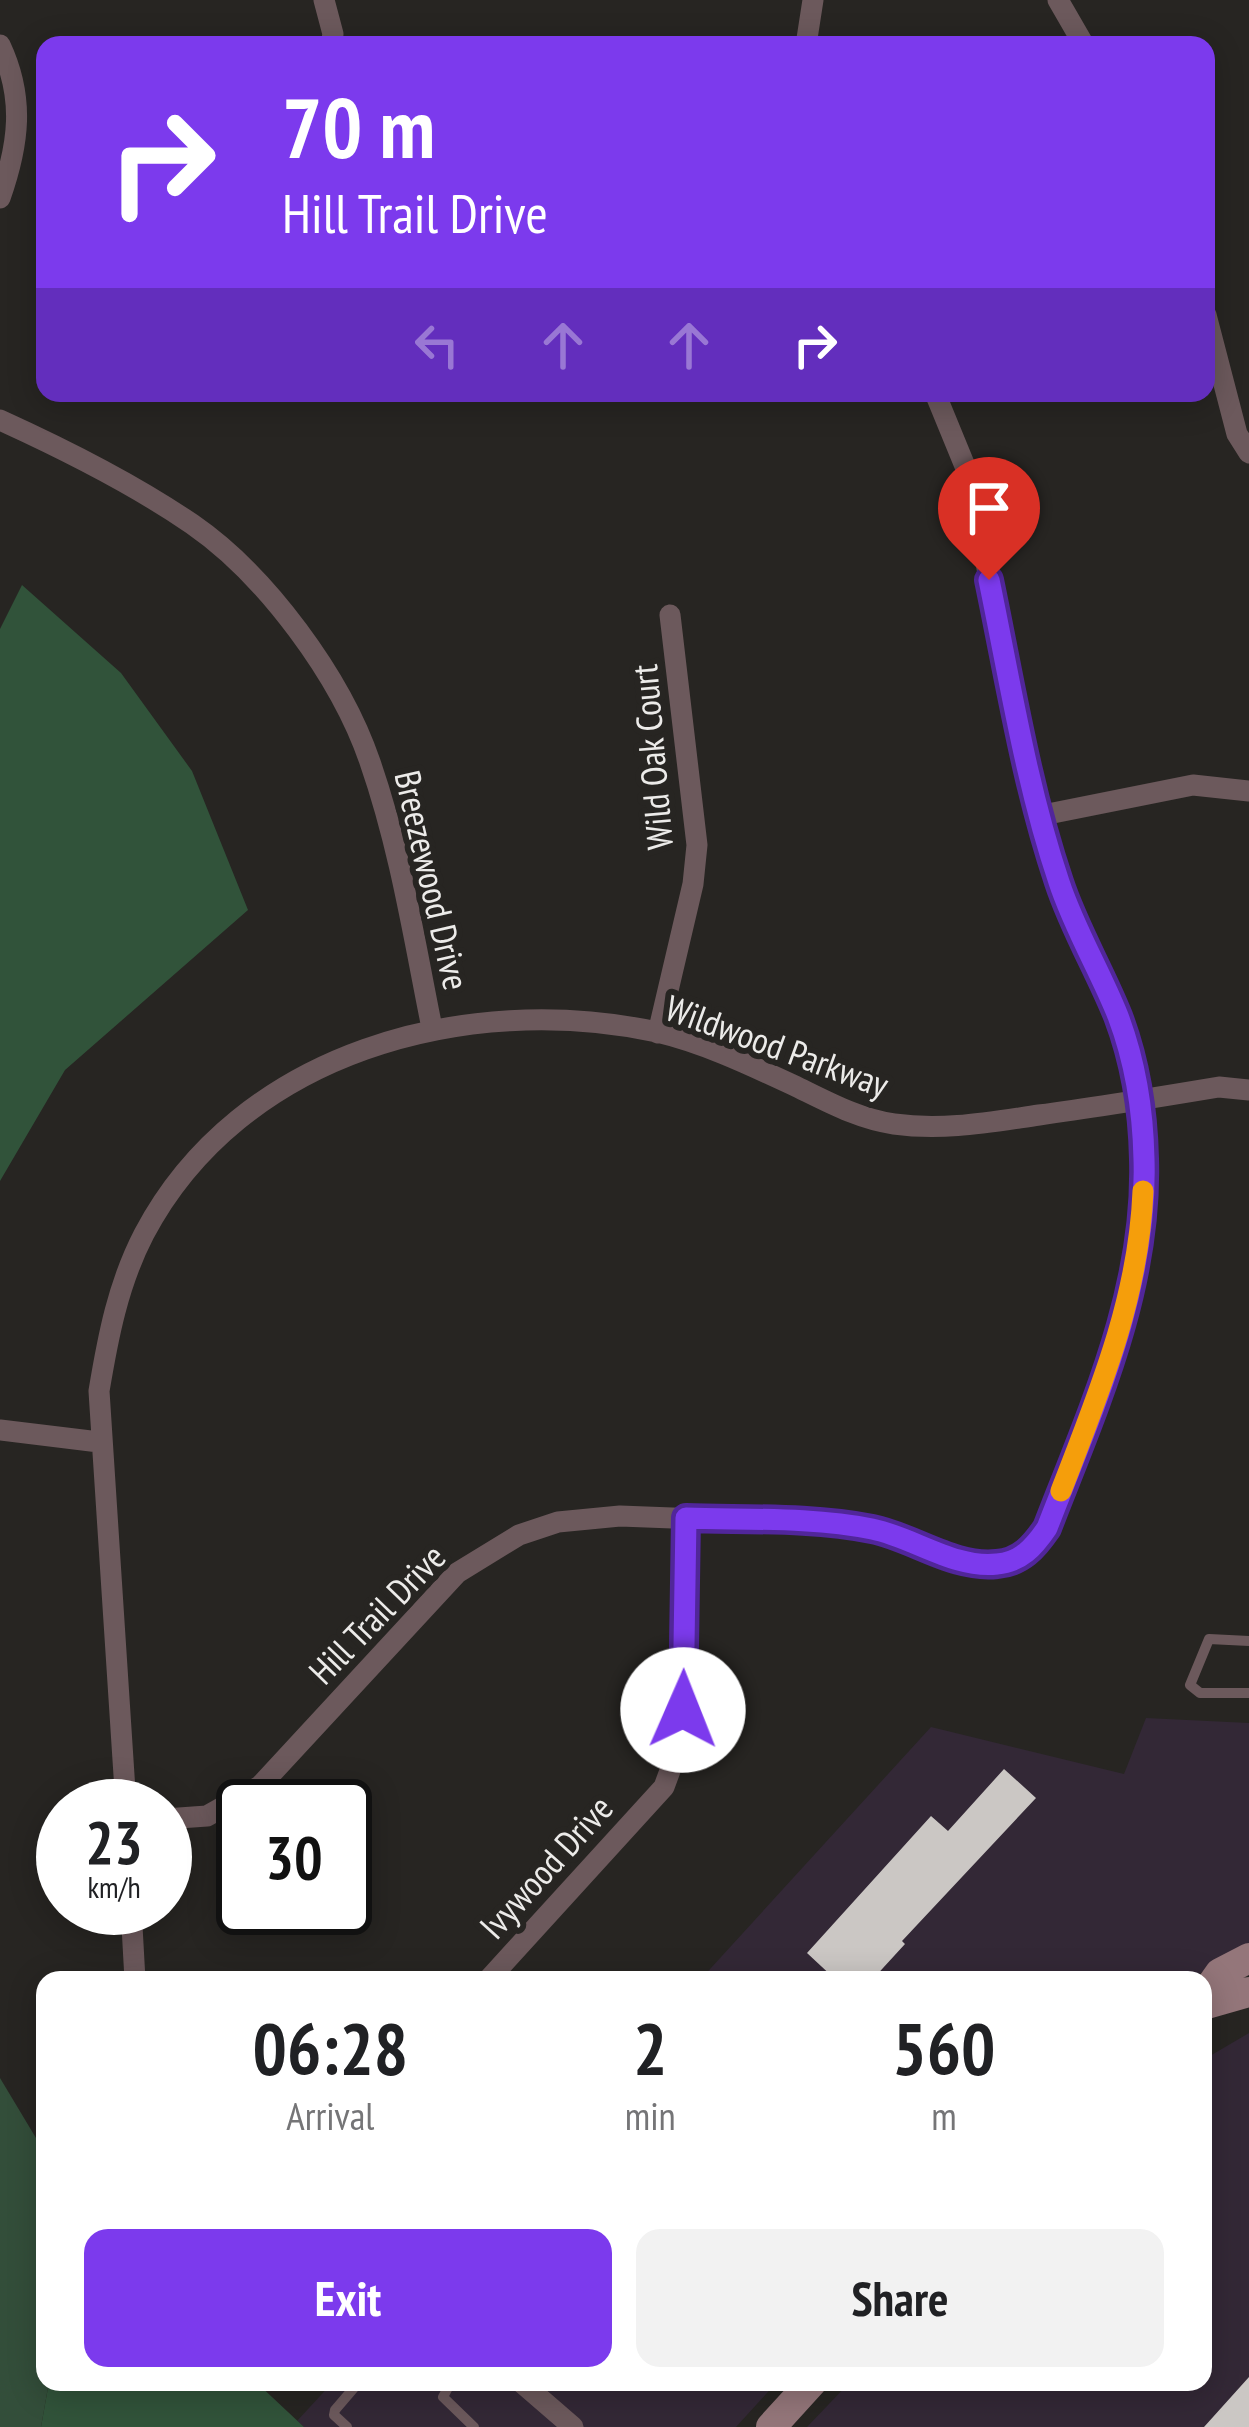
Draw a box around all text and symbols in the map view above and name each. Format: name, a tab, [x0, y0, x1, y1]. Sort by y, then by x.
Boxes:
text: 70 m	[282, 72, 435, 181]
icon: right	[84, 84, 240, 240]
text: Hill Trail Drive	[282, 178, 548, 248]
icon: left	[404, 312, 470, 378]
icon: ahead	[530, 312, 596, 378]
icon: ahead	[656, 312, 722, 378]
icon: right	[782, 312, 848, 378]
pin	[938, 457, 1040, 580]
icon: arrive	[956, 475, 1022, 541]
street label: Wild Oak Court	[620, 662, 683, 852]
street label: Breezewood Drive	[384, 766, 481, 994]
street label: Wildwood Parkway	[659, 983, 896, 1108]
street label: Hill Trail Drive	[298, 1534, 455, 1694]
position arrow	[620, 1647, 746, 1773]
speed limit sign: 30	[216, 1779, 372, 1935]
street label: Ivywood Drive	[469, 1785, 622, 1948]
text: 23	[85, 1803, 143, 1881]
text: km/h	[87, 1867, 141, 1906]
text: 06:28	[253, 2001, 408, 2094]
text: 2	[633, 2001, 667, 2094]
text: 560	[892, 2001, 995, 2094]
text: Arrival	[286, 2090, 374, 2141]
text: min	[625, 2090, 676, 2141]
text: m	[931, 2090, 957, 2141]
button: Exit	[84, 2229, 612, 2367]
button: Share	[636, 2229, 1164, 2367]

